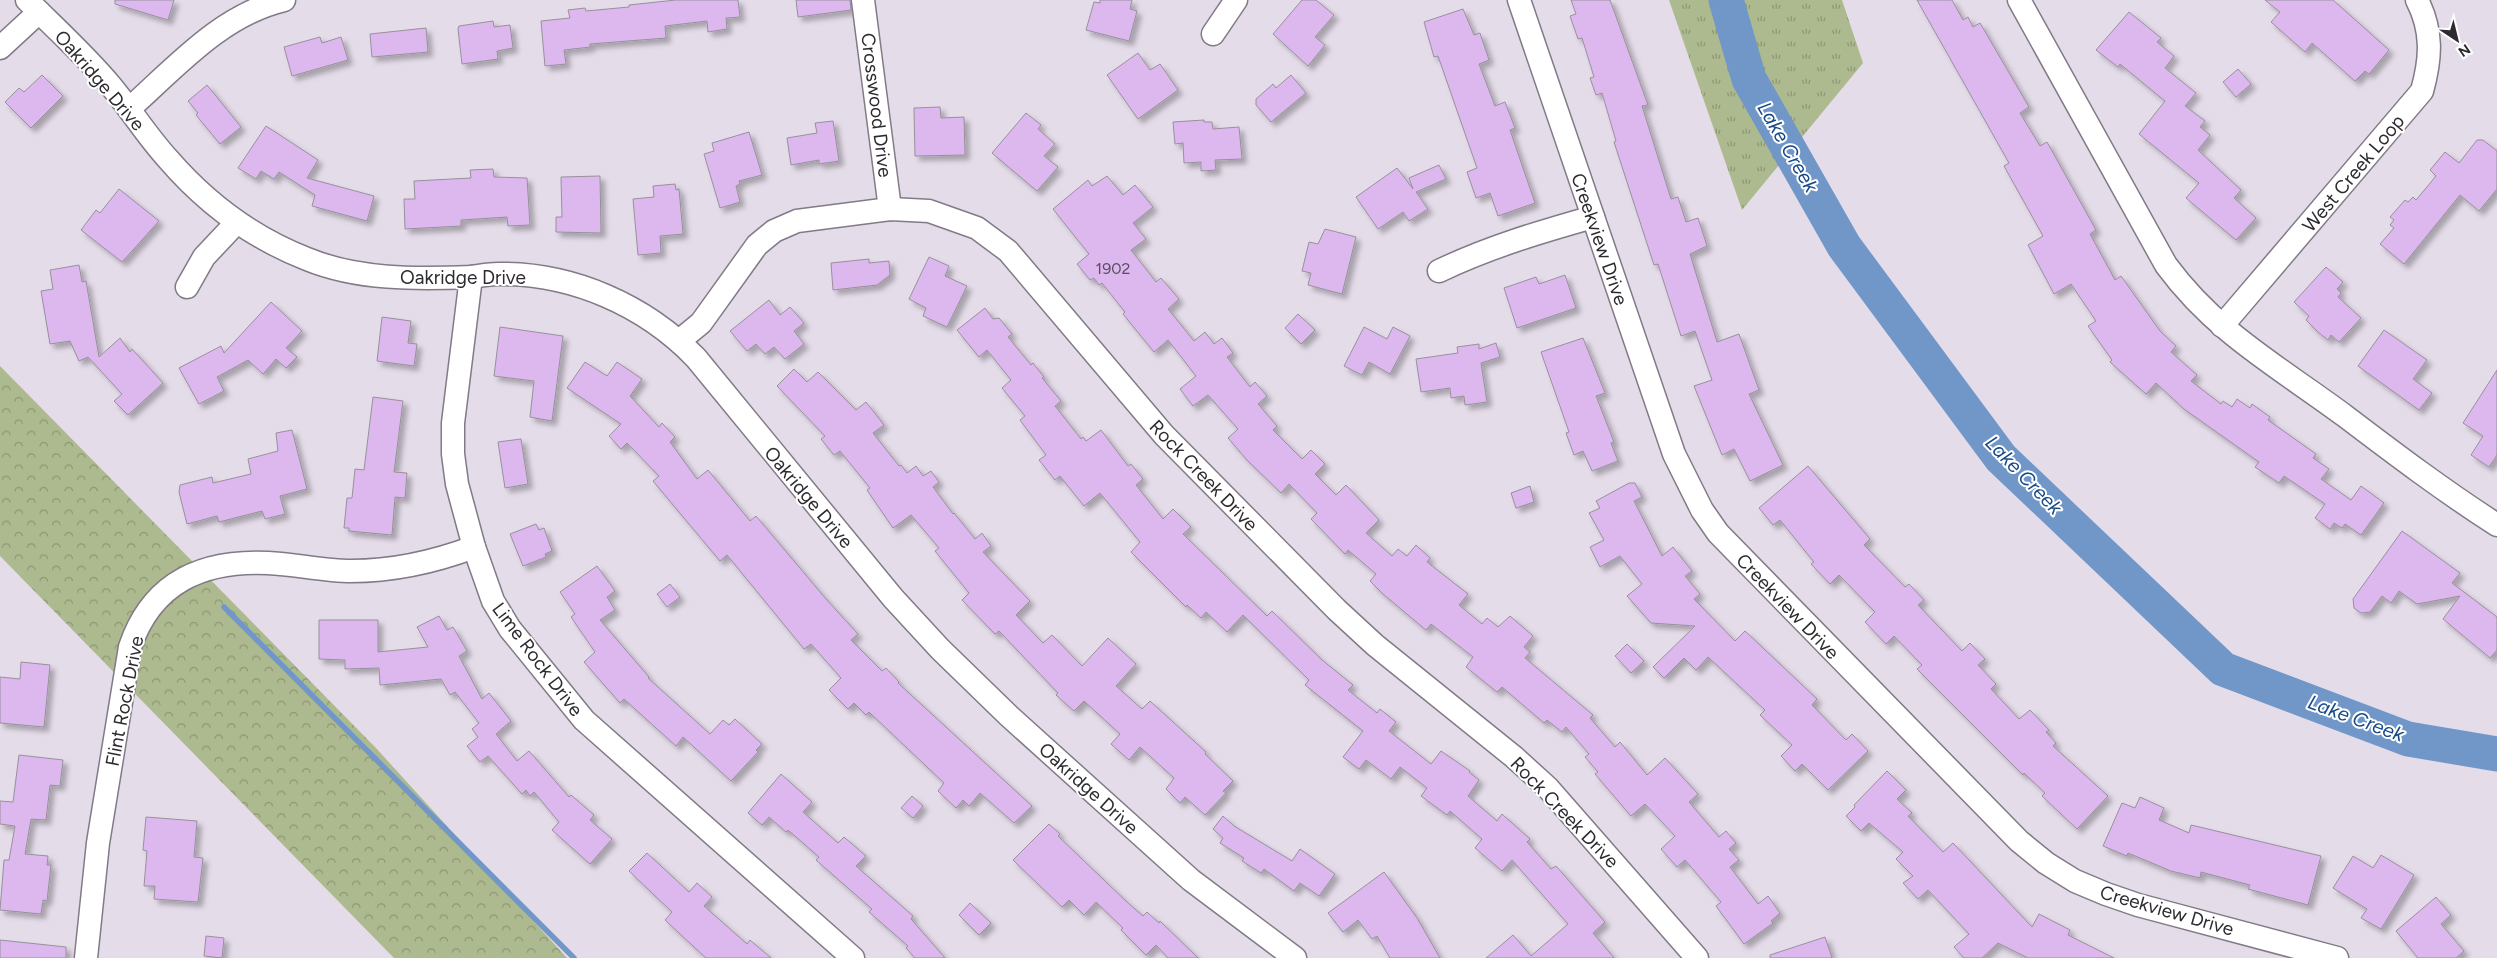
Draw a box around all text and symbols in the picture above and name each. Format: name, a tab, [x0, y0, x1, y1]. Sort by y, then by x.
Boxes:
north arrow	[2432, 15, 2482, 65]
street label: Oakridge Drive	[50, 25, 150, 135]
street label: Crosswood Drive	[856, 32, 897, 179]
text: N	[2455, 40, 2473, 60]
water label: Lake Creek	[1753, 98, 1824, 198]
street label: West Creek Loop	[2297, 110, 2409, 237]
street label: Creekview Drive	[1566, 170, 1633, 308]
house number: 1902	[1096, 259, 1130, 278]
street label: Oakridge Drive	[400, 266, 526, 289]
street label: Rock Creek Drive	[1145, 415, 1263, 536]
water label: Lake Creek	[1981, 431, 2068, 520]
street label: Oakridge Drive	[759, 442, 858, 553]
street label: Creekview Drive	[1731, 549, 1844, 664]
street label: Lime Rock Drive	[487, 598, 588, 721]
street label: Flint Rock Drive	[101, 634, 148, 768]
water label: Lake Creek	[2305, 690, 2408, 747]
street label: Oakridge Drive	[1034, 738, 1143, 839]
street label: Rock Creek Drive	[1506, 752, 1624, 873]
street label: Creekview Drive	[2097, 880, 2236, 941]

